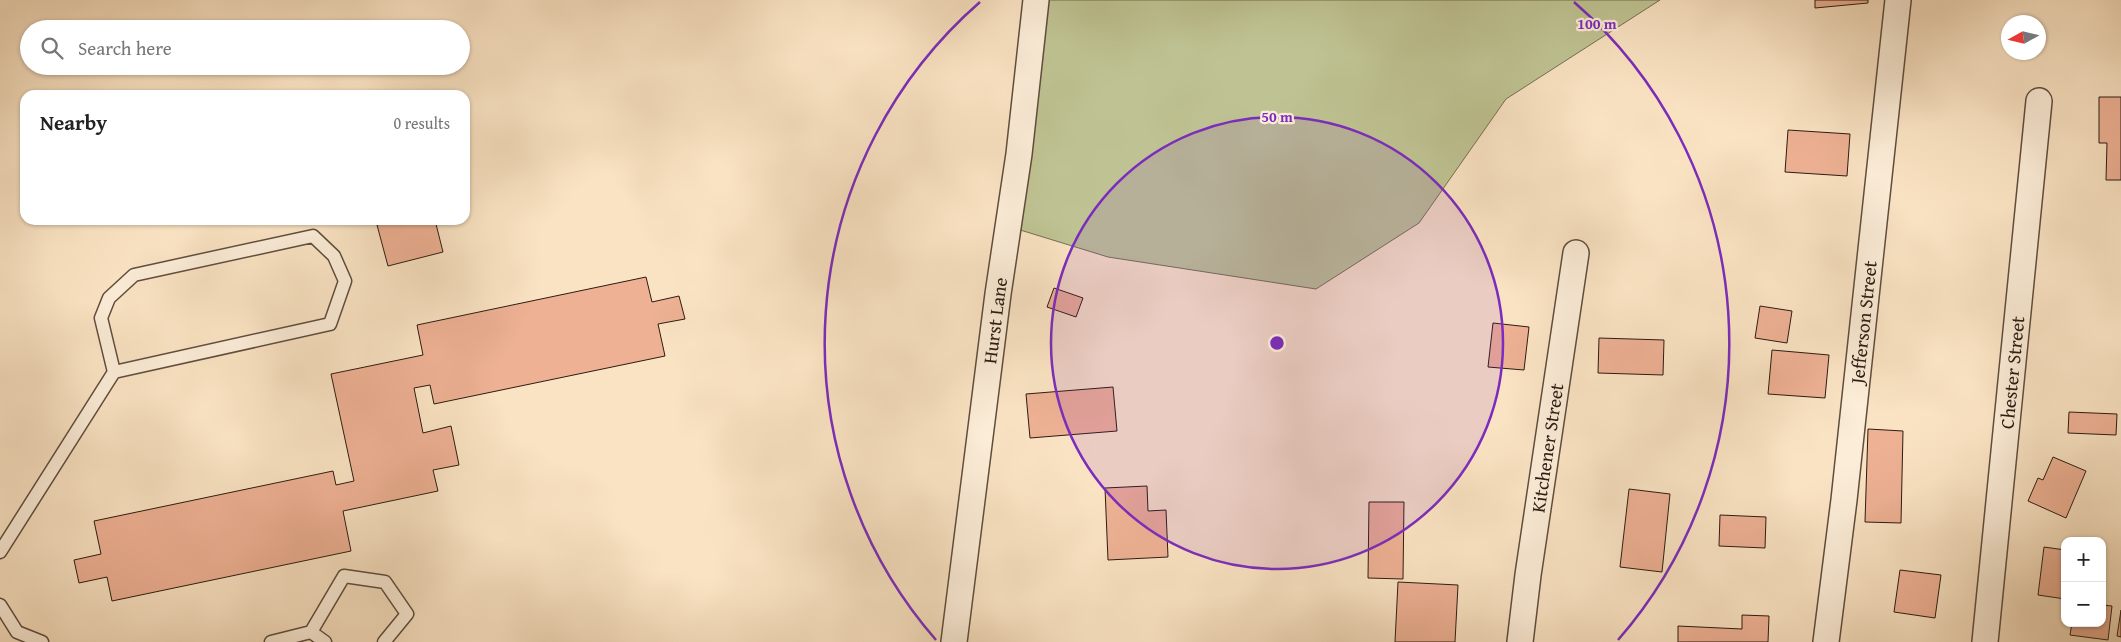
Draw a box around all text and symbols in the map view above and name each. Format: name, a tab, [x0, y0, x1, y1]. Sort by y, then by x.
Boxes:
text: 100 m	[1577, 13, 1617, 34]
north arrow	[2001, 15, 2046, 60]
search box	[20, 20, 470, 75]
icon: search	[38, 34, 66, 62]
text: Search here	[78, 34, 172, 62]
text: 50 m	[1261, 106, 1293, 127]
text: Nearby	[40, 107, 107, 138]
text: 0 results	[393, 111, 450, 135]
street label: Jefferson Street	[1842, 259, 1884, 387]
street label: Hurst Lane	[975, 275, 1014, 365]
street label: Chester Street	[1992, 314, 2031, 430]
centre of rings	[1268, 334, 1286, 352]
street label: Kitchener Street	[1523, 381, 1570, 515]
map controls	[2061, 537, 2106, 627]
button: +	[2061, 537, 2106, 582]
button: −	[2061, 582, 2106, 627]

